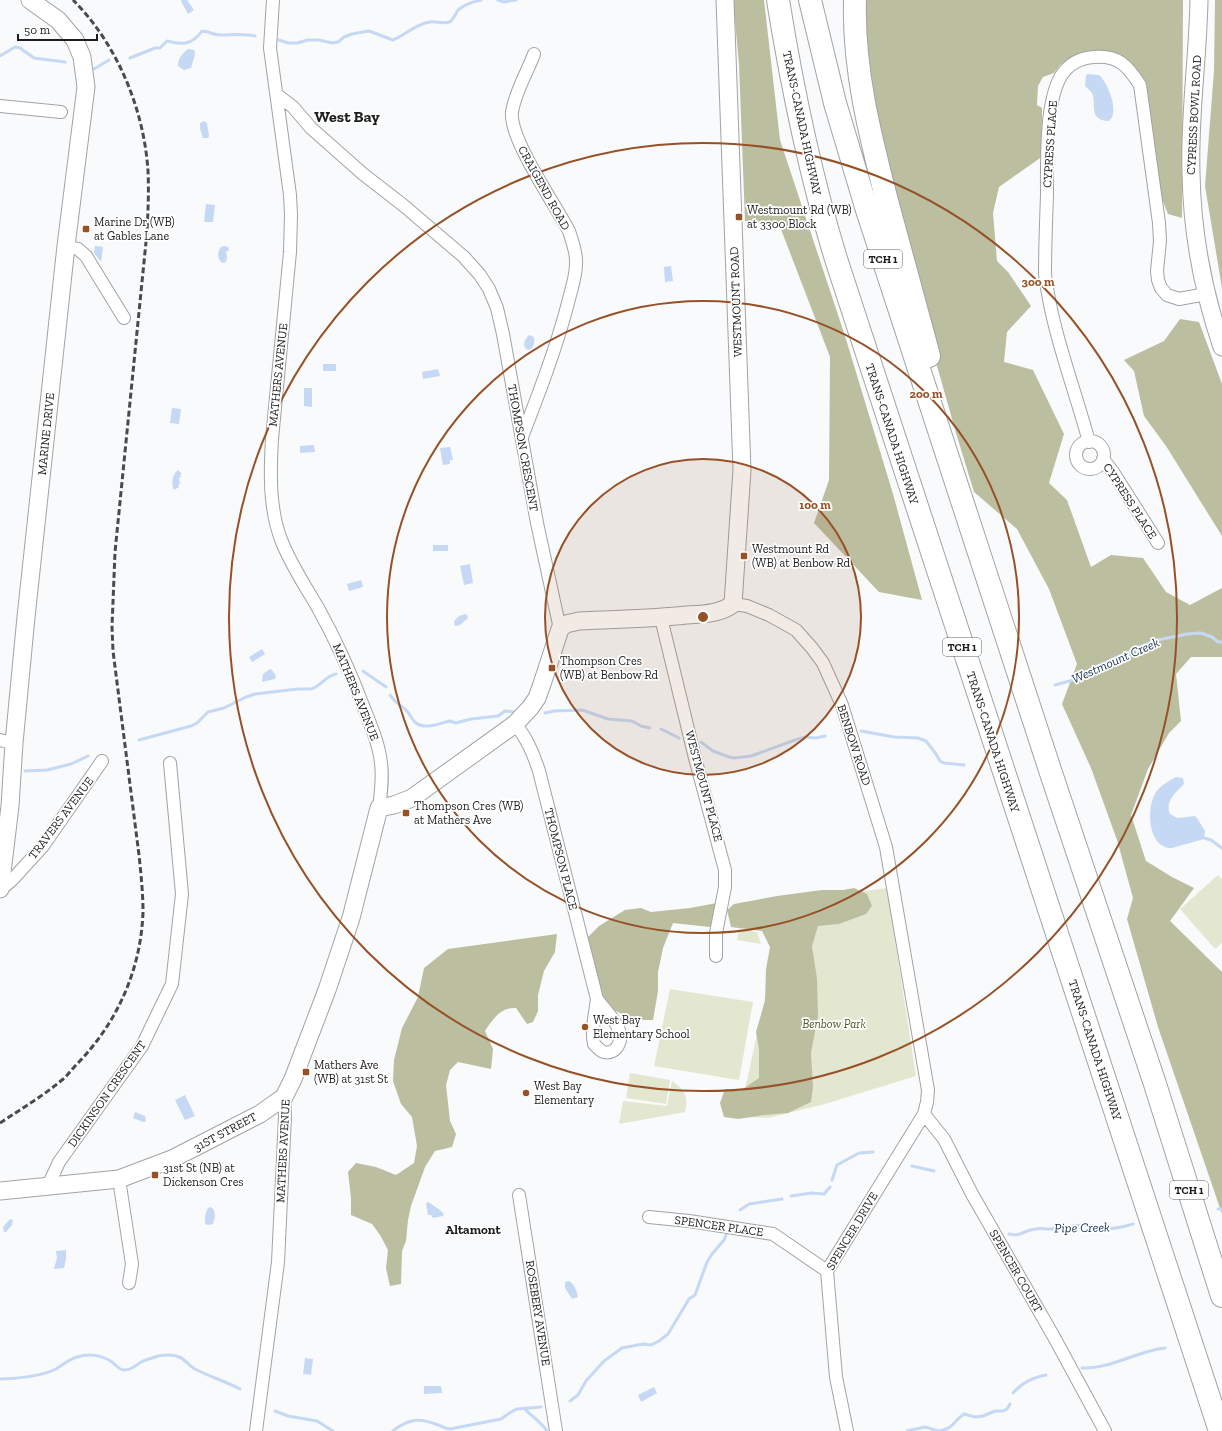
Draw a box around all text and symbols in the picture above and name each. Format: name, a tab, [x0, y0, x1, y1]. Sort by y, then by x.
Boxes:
scale bar	[18, 16, 97, 42]
text: 50 m	[24, 23, 51, 37]
street label: TRANS-CANADA HIGHWAY	[780, 50, 824, 197]
street label: CYPRESS BOWL ROAD	[1184, 55, 1204, 175]
street label: CYPRESS PLACE	[1040, 100, 1060, 188]
district label: West Bay	[314, 107, 380, 126]
street label: CRAIGEND ROAD	[515, 143, 573, 233]
place label: Westmount Rd (WB) at 3300 Block	[747, 203, 852, 231]
marker: Westmount Rd (WB) at 3300 Block	[734, 212, 744, 222]
place label: Marine Dr (WB) at Gables Lane	[94, 215, 175, 243]
marker: Marine Dr (WB) at Gables Lane	[81, 224, 91, 234]
street label: WESTMOUNT ROAD	[727, 247, 745, 357]
road number: TCH 1	[864, 250, 902, 268]
text: 300 m	[1022, 275, 1055, 289]
street label: MATHERS AVENUE	[266, 323, 290, 427]
street label: TRANS-CANADA HIGHWAY	[863, 362, 922, 507]
street label: THOMPSON CRESCENT	[505, 383, 541, 513]
text: 200 m	[909, 387, 943, 401]
street label: MARINE DRIVE	[35, 392, 57, 476]
street label: CYPRESS PLACE	[1100, 460, 1160, 542]
text: 100 m	[799, 498, 831, 512]
place label: Westmount Rd (WB) at Benbow Rd	[752, 542, 851, 570]
marker: Westmount Rd (WB) at Benbow Rd	[739, 551, 749, 561]
centre of rings	[696, 610, 710, 624]
water label: Westmount Creek	[1069, 634, 1161, 686]
road number: TCH 1	[943, 638, 981, 656]
street label: MATHERS AVENUE	[330, 641, 382, 743]
place label: Thompson Cres (WB) at Benbow Rd	[560, 654, 659, 682]
marker: Thompson Cres (WB) at Benbow Rd	[547, 663, 557, 673]
street label: TRANS-CANADA HIGHWAY	[964, 670, 1023, 815]
street label: BENBOW ROAD	[834, 703, 874, 787]
street label: WESTMOUNT PLACE	[682, 729, 726, 843]
street label: TRAVERS AVENUE	[26, 774, 96, 862]
place label: Thompson Cres (WB) at Mathers Ave	[414, 799, 523, 827]
street label: THOMPSON PLACE	[542, 807, 580, 911]
marker: Thompson Cres (WB) at Mathers Ave	[401, 808, 411, 818]
street label: TRANS-CANADA HIGHWAY	[1066, 978, 1125, 1123]
place label: West Bay Elementary School	[593, 1013, 690, 1041]
park label: Benbow Park	[802, 1017, 866, 1031]
marker: West Bay Elementary School	[580, 1022, 590, 1032]
street label: DICKINSON CRESCENT	[65, 1038, 149, 1150]
place label: Mathers Ave (WB) at 31st St	[314, 1058, 389, 1086]
marker: Mathers Ave (WB) at 31st St	[301, 1067, 311, 1077]
place label: West Bay Elementary	[534, 1079, 595, 1107]
marker: West Bay Elementary	[521, 1088, 531, 1098]
street label: MATHERS AVENUE	[273, 1099, 293, 1203]
street label: 31ST STREET	[191, 1109, 260, 1155]
place label: 31st St (NB) at Dickenson Cres	[163, 1161, 244, 1189]
marker: 31st St (NB) at Dickenson Cres	[150, 1170, 160, 1180]
road number: TCH 1	[1170, 1181, 1208, 1199]
street label: SPENCER DRIVE	[823, 1190, 881, 1272]
street label: SPENCER PLACE	[674, 1213, 764, 1239]
water label: Pipe Creek	[1054, 1220, 1110, 1235]
district label: Altamont	[445, 1222, 502, 1237]
street label: SPENCER COURT	[987, 1227, 1046, 1316]
street label: ROSEBERY AVENUE	[523, 1259, 553, 1367]

